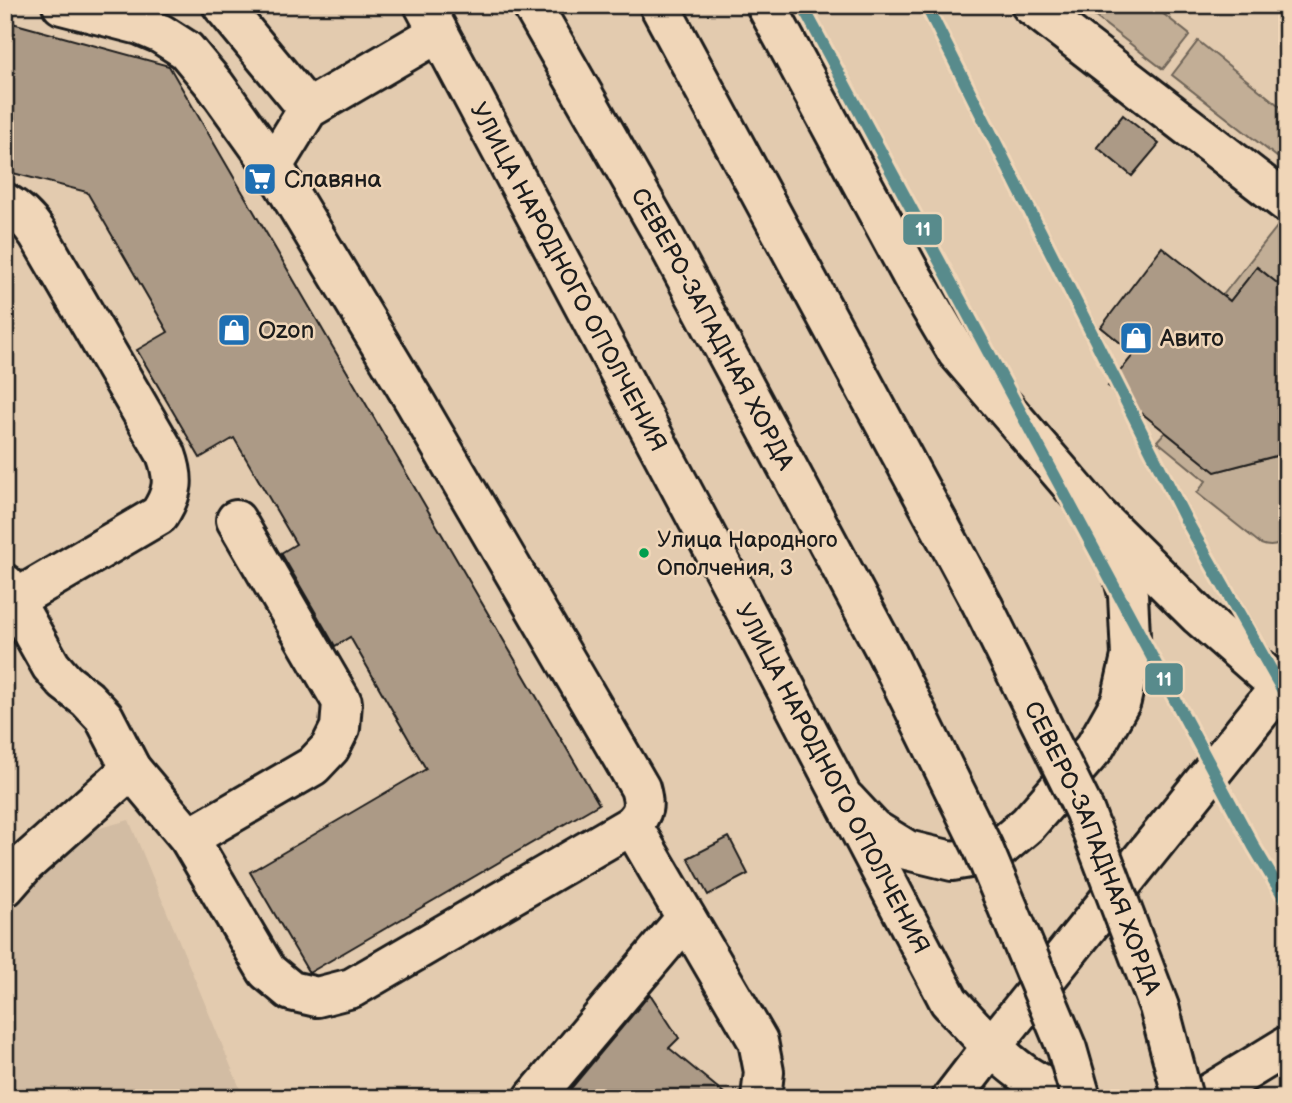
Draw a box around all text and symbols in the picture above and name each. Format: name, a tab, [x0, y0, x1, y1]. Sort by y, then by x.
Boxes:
street label: УЛИЦА НАРОДНОГО ОПОЛЧЕНИЯ	[464, 97, 673, 456]
supermarket icon: Славяна	[241, 160, 279, 198]
place label: Славяна	[284, 165, 382, 194]
street label: СЕВЕРО-ЗАПАДНАЯ ХОРДА	[625, 183, 801, 475]
line badge: 11	[902, 213, 943, 246]
text: 11	[915, 219, 931, 242]
shop icon: Ozon	[215, 311, 253, 349]
place label: Ozon	[258, 316, 314, 345]
shop icon: Авито	[1117, 319, 1155, 357]
place label: Авито	[1159, 324, 1224, 353]
place label: Улица Народного Ополчения, 3	[657, 527, 838, 582]
marker: Улица Народного Ополчения, 3	[637, 546, 651, 560]
street label: УЛИЦА НАРОДНОГО ОПОЛЧЕНИЯ	[730, 598, 936, 959]
line badge: 11	[1144, 662, 1184, 696]
text: 11	[1156, 669, 1172, 692]
street label: СЕВЕРО-ЗАПАДНАЯ ХОРДА	[1018, 696, 1168, 999]

